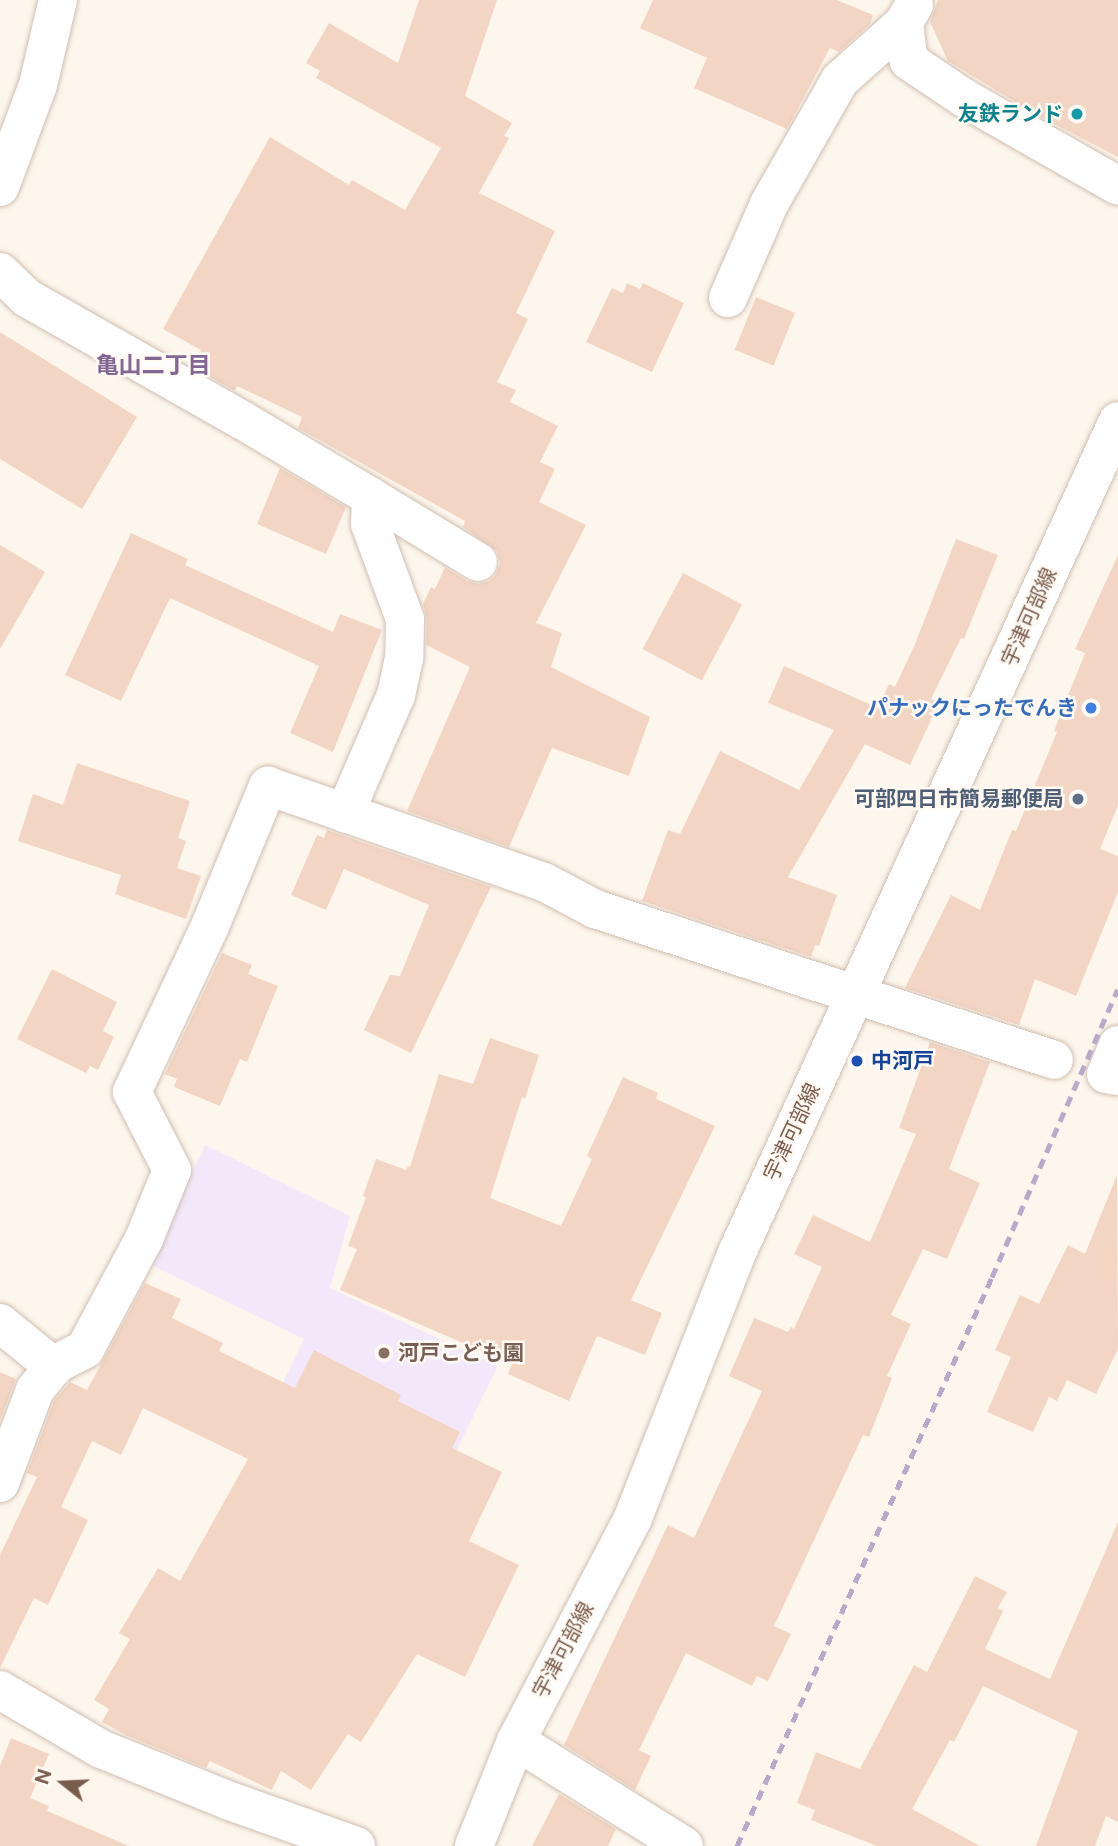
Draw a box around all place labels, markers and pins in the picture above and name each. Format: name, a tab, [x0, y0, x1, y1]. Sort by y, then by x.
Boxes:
place label: 友鉄ランド	[958, 101, 1063, 127]
marker: 友鉄ランド	[1069, 106, 1085, 122]
place label: パナックにったでんき	[867, 695, 1077, 721]
marker: パナックにったでんき	[1083, 700, 1099, 716]
place label: 可部四日市簡易郵便局	[854, 786, 1064, 812]
marker: 可部四日市簡易郵便局	[1070, 791, 1086, 807]
place label: 中河戸	[871, 1048, 934, 1074]
marker: 中河戸	[849, 1053, 865, 1069]
place label: 河戸こども園	[398, 1340, 524, 1366]
marker: 河戸こども園	[376, 1345, 392, 1361]

